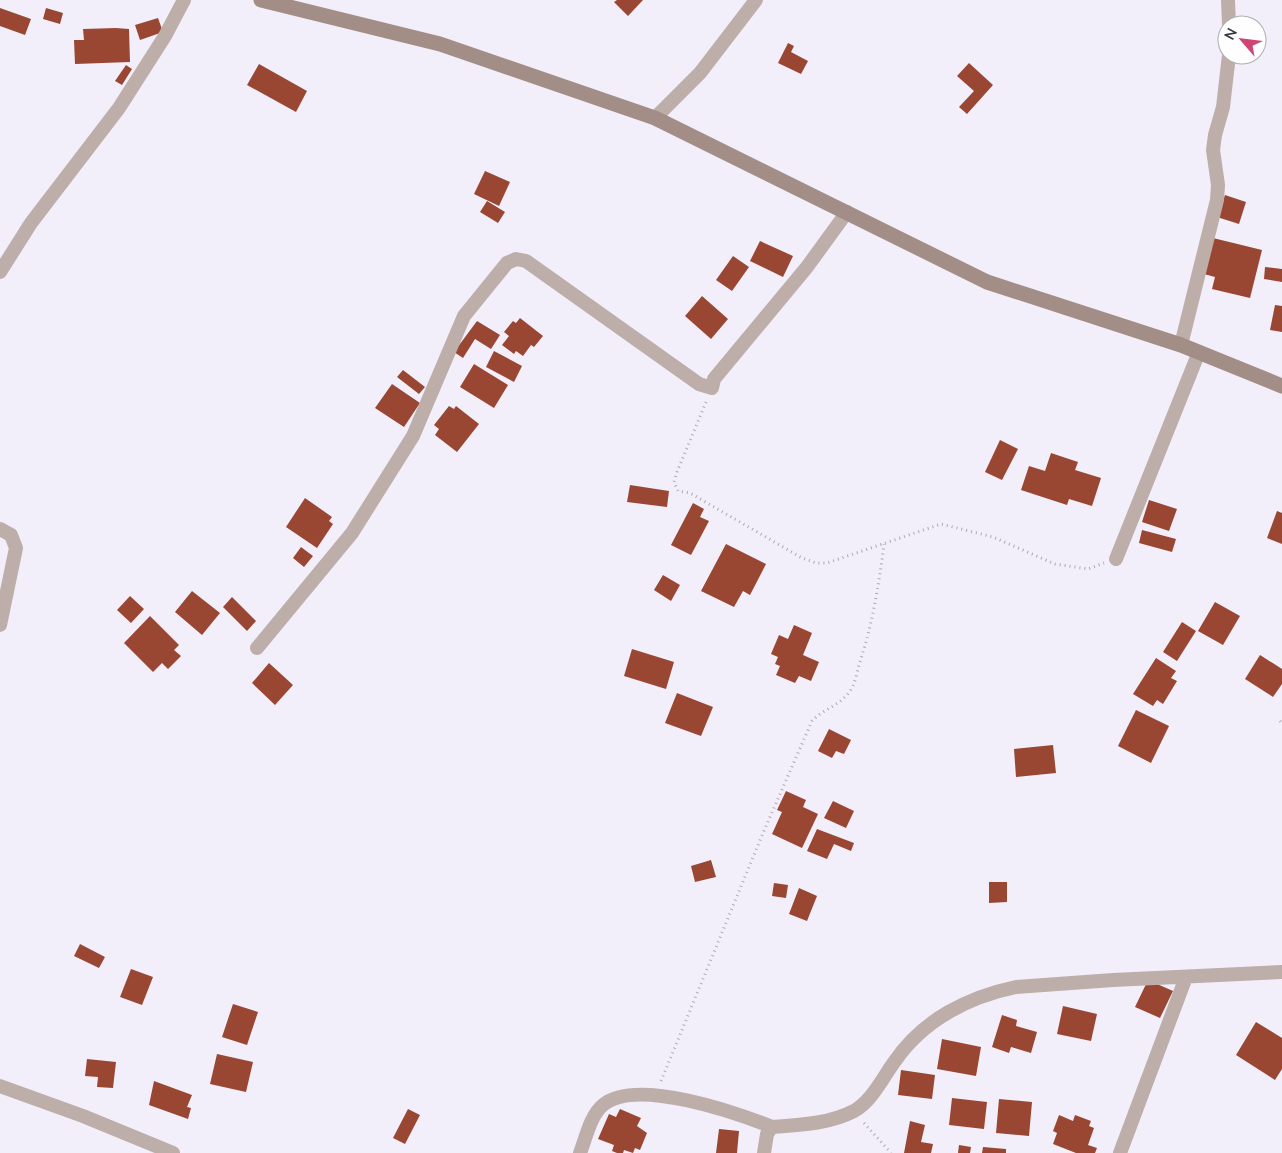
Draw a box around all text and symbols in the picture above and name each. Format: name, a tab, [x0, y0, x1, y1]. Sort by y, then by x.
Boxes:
north arrow	[1217, 15, 1267, 65]
text: N	[1220, 25, 1240, 42]

